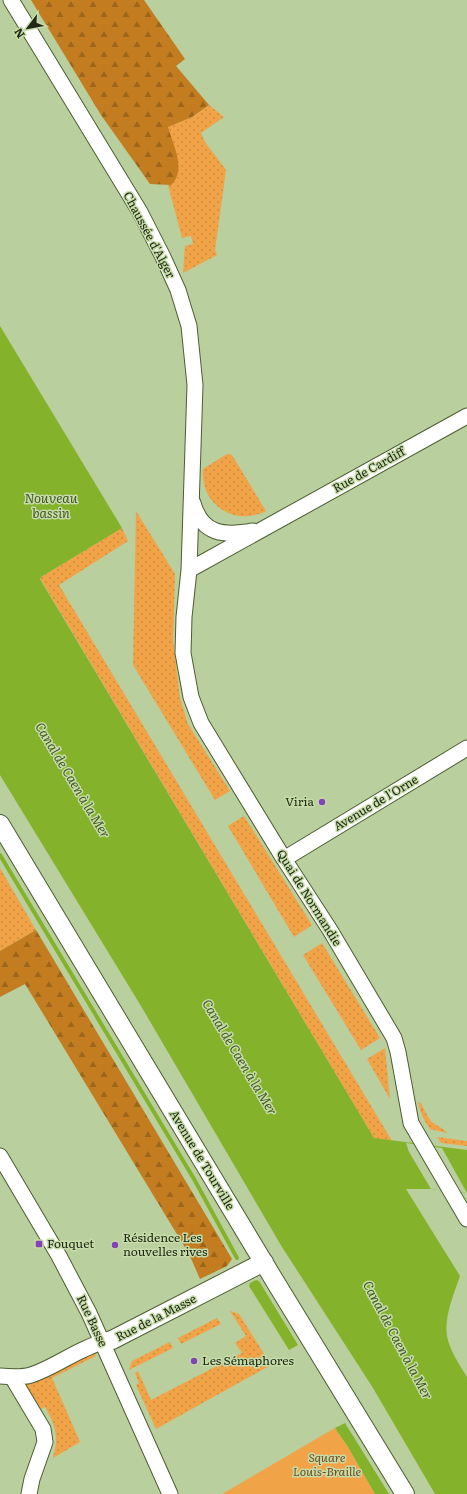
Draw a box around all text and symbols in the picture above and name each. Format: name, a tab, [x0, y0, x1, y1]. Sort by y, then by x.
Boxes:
north arrow	[8, 8, 48, 48]
text: N	[9, 26, 28, 42]
street label: Chaussée d'Alger	[119, 188, 180, 281]
street label: Rue de Cardiff	[329, 441, 409, 496]
water label: Nouveau bassin	[25, 488, 78, 522]
water label: Canal de Caen à la Mer	[31, 718, 116, 841]
street label: Avenue de l'Orne	[330, 770, 421, 835]
place label: Viria	[285, 792, 315, 810]
marker: Viria	[317, 797, 327, 807]
street label: Quai de Normandie	[273, 846, 347, 949]
water label: Canal de Caen à la Mer	[198, 995, 283, 1118]
street label: Avenue de Tourville	[166, 1106, 240, 1213]
place label: Résidence Les nouvelles rives	[123, 1228, 208, 1260]
place label: Fouquet	[47, 1234, 94, 1252]
marker: Fouquet	[34, 1239, 44, 1249]
marker: Résidence Les nouvelles rives	[110, 1240, 120, 1250]
water label: Canal de Caen à la Mer	[359, 1277, 438, 1403]
street label: Rue de la Masse	[112, 1289, 199, 1345]
street label: Rue Basse	[73, 1292, 113, 1350]
place label: Les Sémaphores	[202, 1351, 294, 1369]
marker: Les Sémaphores	[189, 1356, 199, 1366]
park label: Square Louis-Braille	[293, 1448, 362, 1480]

